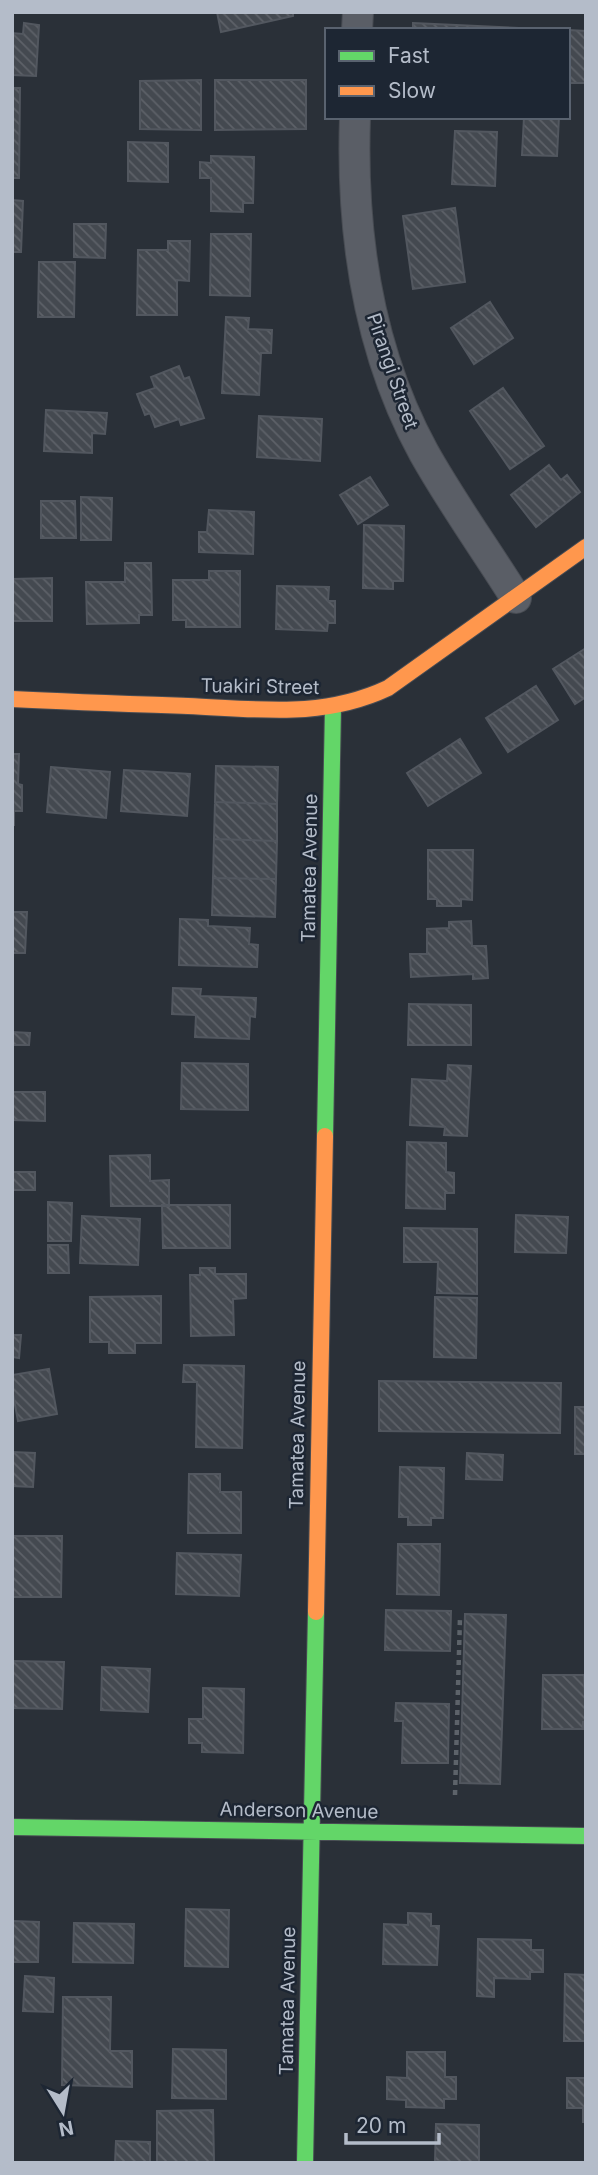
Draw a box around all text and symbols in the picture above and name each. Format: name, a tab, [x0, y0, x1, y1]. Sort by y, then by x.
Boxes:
legend	[325, 28, 570, 119]
text: Fast	[388, 43, 430, 68]
text: Slow	[388, 78, 436, 103]
street label: Pirangi Street	[362, 310, 423, 432]
street label: Tuakiri Street	[200, 674, 320, 699]
street label: Tamatea Avenue	[297, 793, 322, 943]
street label: Tamatea Avenue	[285, 1360, 310, 1510]
street label: Anderson Avenue	[219, 1798, 379, 1823]
street label: Tamatea Avenue	[275, 1926, 300, 2076]
north arrow	[28, 2077, 98, 2147]
scale bar	[346, 2102, 439, 2146]
text: 20 m	[356, 2113, 406, 2138]
text: N	[57, 2116, 75, 2141]

